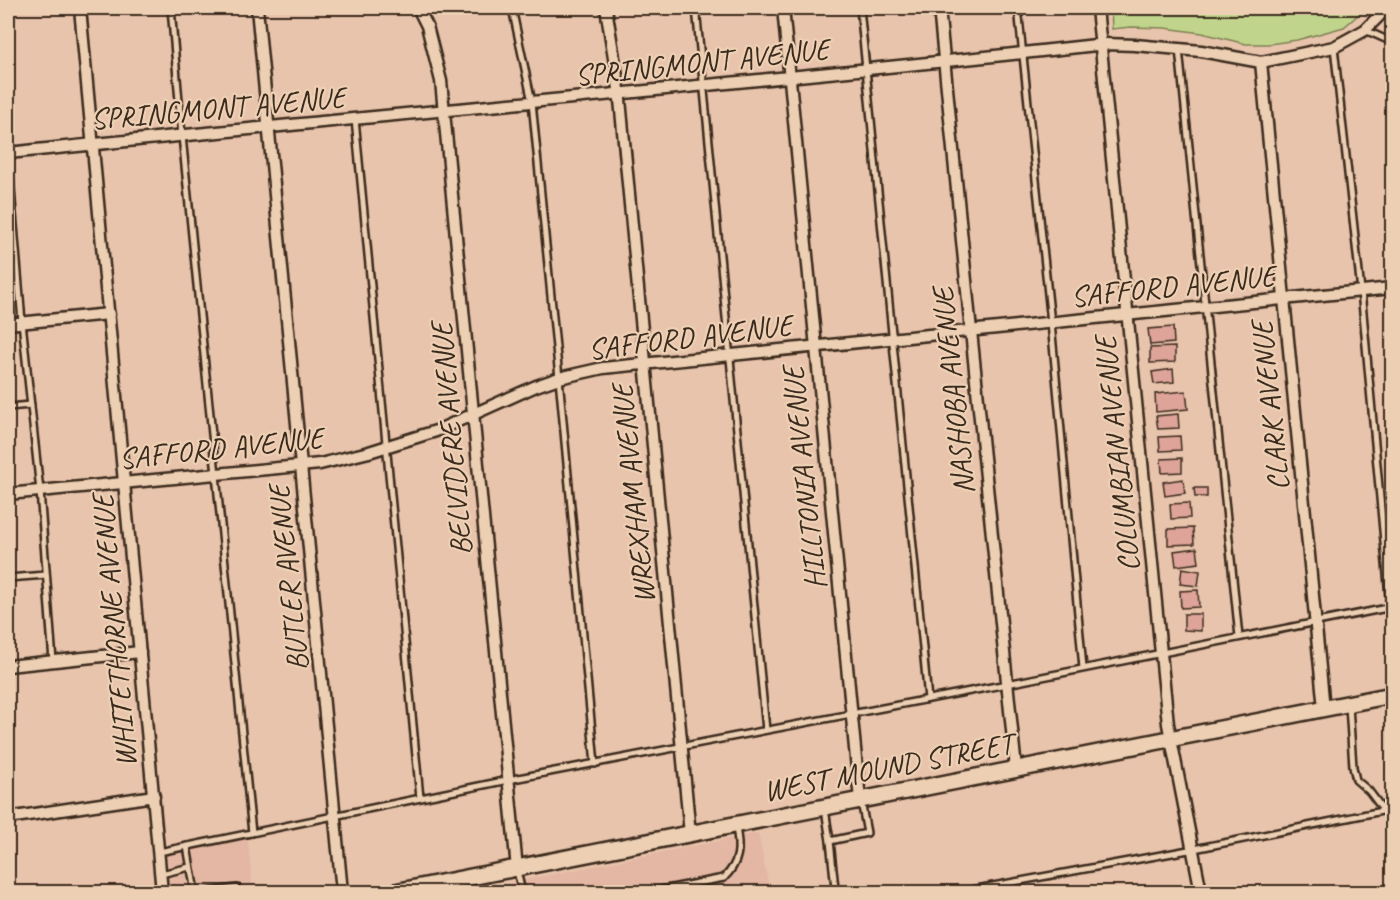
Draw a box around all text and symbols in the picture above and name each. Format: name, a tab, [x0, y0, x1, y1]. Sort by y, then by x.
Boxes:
street label: SPRINGMONT AVENUE	[573, 29, 834, 94]
street label: SPRINGMONT AVENUE	[89, 78, 350, 138]
street label: SAFFORD AVENUE	[1069, 256, 1280, 316]
street label: NASHOBA AVENUE	[923, 282, 983, 496]
street label: SAFFORD AVENUE	[586, 305, 798, 368]
street label: CLARK AVENUE	[1242, 316, 1298, 493]
street label: BELVIDERE AVENUE	[422, 318, 480, 557]
street label: COLUMBIAN AVENUE	[1085, 331, 1148, 573]
street label: HILLTONIA AVENUE	[773, 361, 835, 591]
street label: WREXHAM AVENUE	[602, 379, 663, 606]
street label: SAFFORD AVENUE	[117, 418, 328, 478]
street label: BUTLER AVENUE	[259, 480, 317, 673]
street label: WHITETHORNE AVENUE	[83, 490, 145, 769]
street label: WEST MOUND STREET	[760, 723, 1022, 810]

